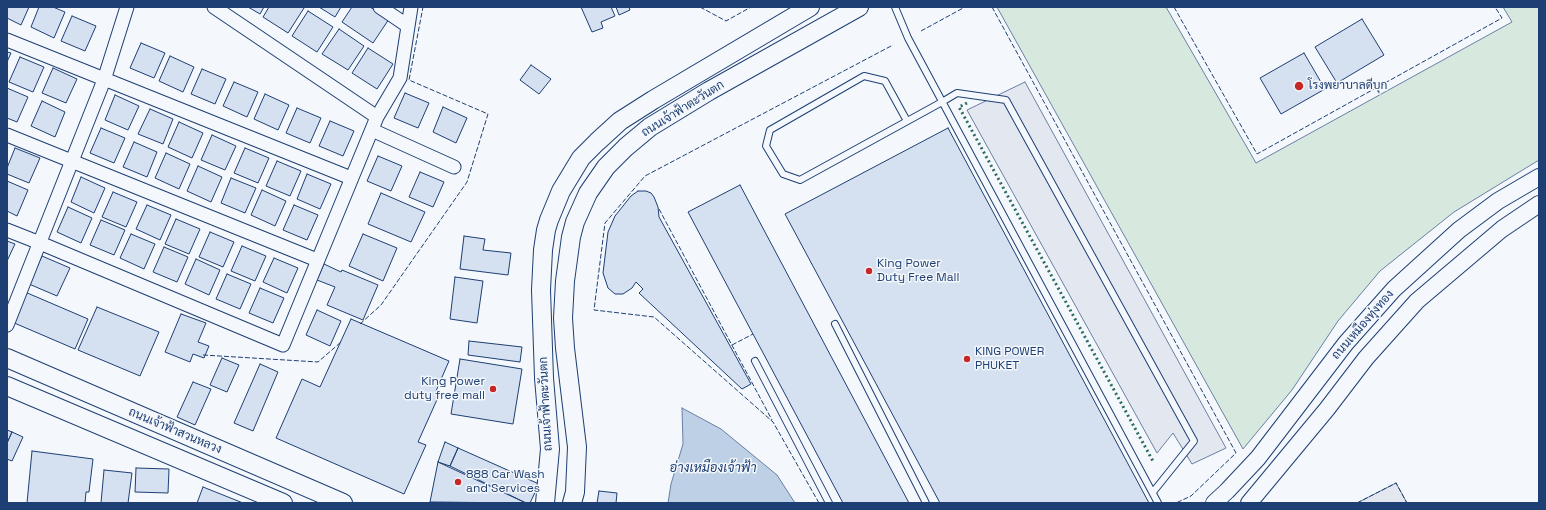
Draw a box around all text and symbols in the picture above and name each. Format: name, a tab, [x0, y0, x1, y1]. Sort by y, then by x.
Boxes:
street label: ถนนเจ้าฟ้าตะวันตก	[639, 78, 727, 140]
place label: โรงพยาบาลดีบุก	[1308, 79, 1387, 93]
marker: โรงพยาบาลดีบุก	[1293, 80, 1305, 92]
place label: King Power Duty Free Mall	[877, 257, 959, 285]
marker: King Power Duty Free Mall	[864, 266, 874, 276]
street label: ถนนเหมืองทุ่งทอง	[1329, 287, 1397, 363]
place label: KING POWER PHUKET	[975, 345, 1044, 373]
marker: KING POWER PHUKET	[962, 354, 972, 364]
street label: ถนนเจ้าฟ้าตะวันตก	[536, 356, 556, 452]
place label: King Power duty free mall	[404, 375, 485, 403]
marker: King Power duty free mall	[488, 384, 498, 394]
street label: ถนนเจ้าฟ้าสวนหลวง	[126, 405, 224, 457]
water label: อ่างเหมืองเจ้าฟ้า	[670, 460, 756, 476]
place label: 888 Car Wash and Services	[466, 468, 545, 496]
marker: 888 Car Wash and Services	[453, 477, 463, 487]

